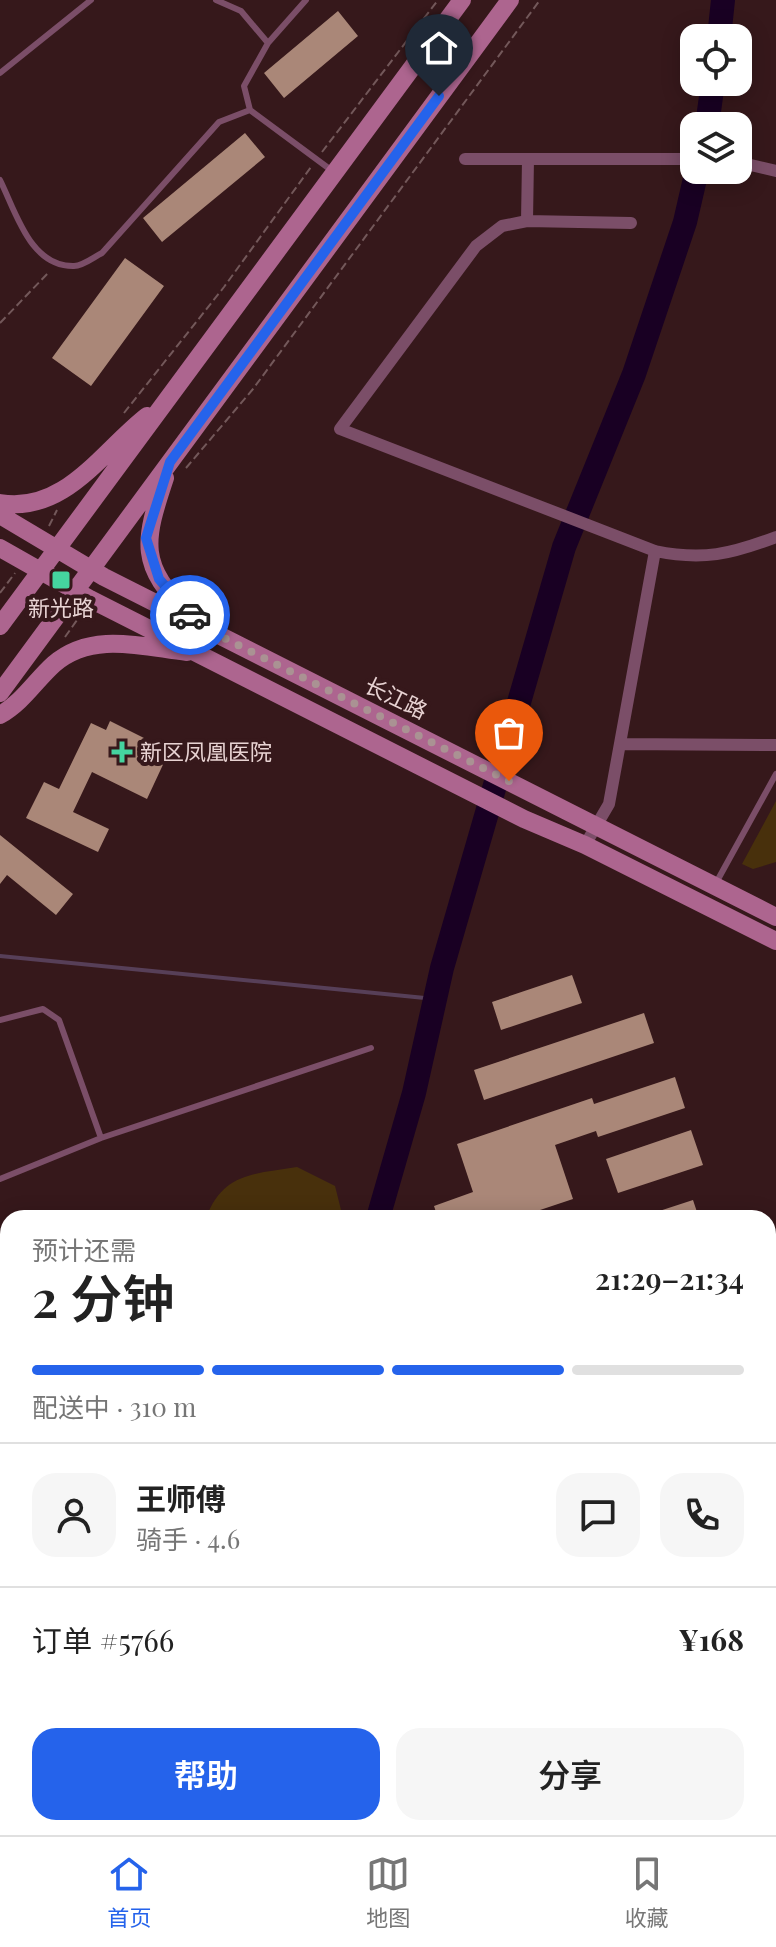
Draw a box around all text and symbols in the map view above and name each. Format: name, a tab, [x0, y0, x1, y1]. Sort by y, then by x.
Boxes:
pin	[405, 14.0, 473, 96]
map controls	[680, 24, 752, 184]
button: locate	[680, 24, 752, 96]
icon: home	[417, 26, 461, 70]
button: layers	[680, 112, 752, 184]
marker: 新光路	[50, 569, 72, 591]
courier	[150, 575, 230, 655]
place label: 新光路	[28, 592, 94, 622]
icon: car	[168, 593, 212, 637]
street label: 长江路	[360, 669, 433, 725]
pin	[475, 699, 543, 781]
icon: bag	[487, 711, 531, 755]
place label: 新区凤凰医院	[140, 736, 272, 766]
marker: 新区凤凰医院	[111, 741, 133, 763]
text: 预计还需	[32, 1232, 136, 1267]
text: 21:29–21:34	[595, 1258, 744, 1298]
text: 2 分钟	[32, 1262, 175, 1331]
text: 配送中 · 310 m	[32, 1389, 196, 1424]
button: person	[32, 1473, 116, 1557]
button: chat	[556, 1473, 640, 1557]
button: phone	[660, 1473, 744, 1557]
text: 王师傅	[136, 1478, 226, 1518]
text: 骑手 · 4.6	[136, 1521, 240, 1556]
text: ¥168	[679, 1619, 744, 1659]
text: 订单 #5766	[32, 1620, 174, 1660]
button: 帮助	[32, 1728, 380, 1820]
button: 分享	[396, 1728, 744, 1820]
tab: 首页	[107, 1852, 151, 1932]
tab: 地图	[366, 1852, 410, 1932]
tab: 收藏	[625, 1852, 669, 1932]

